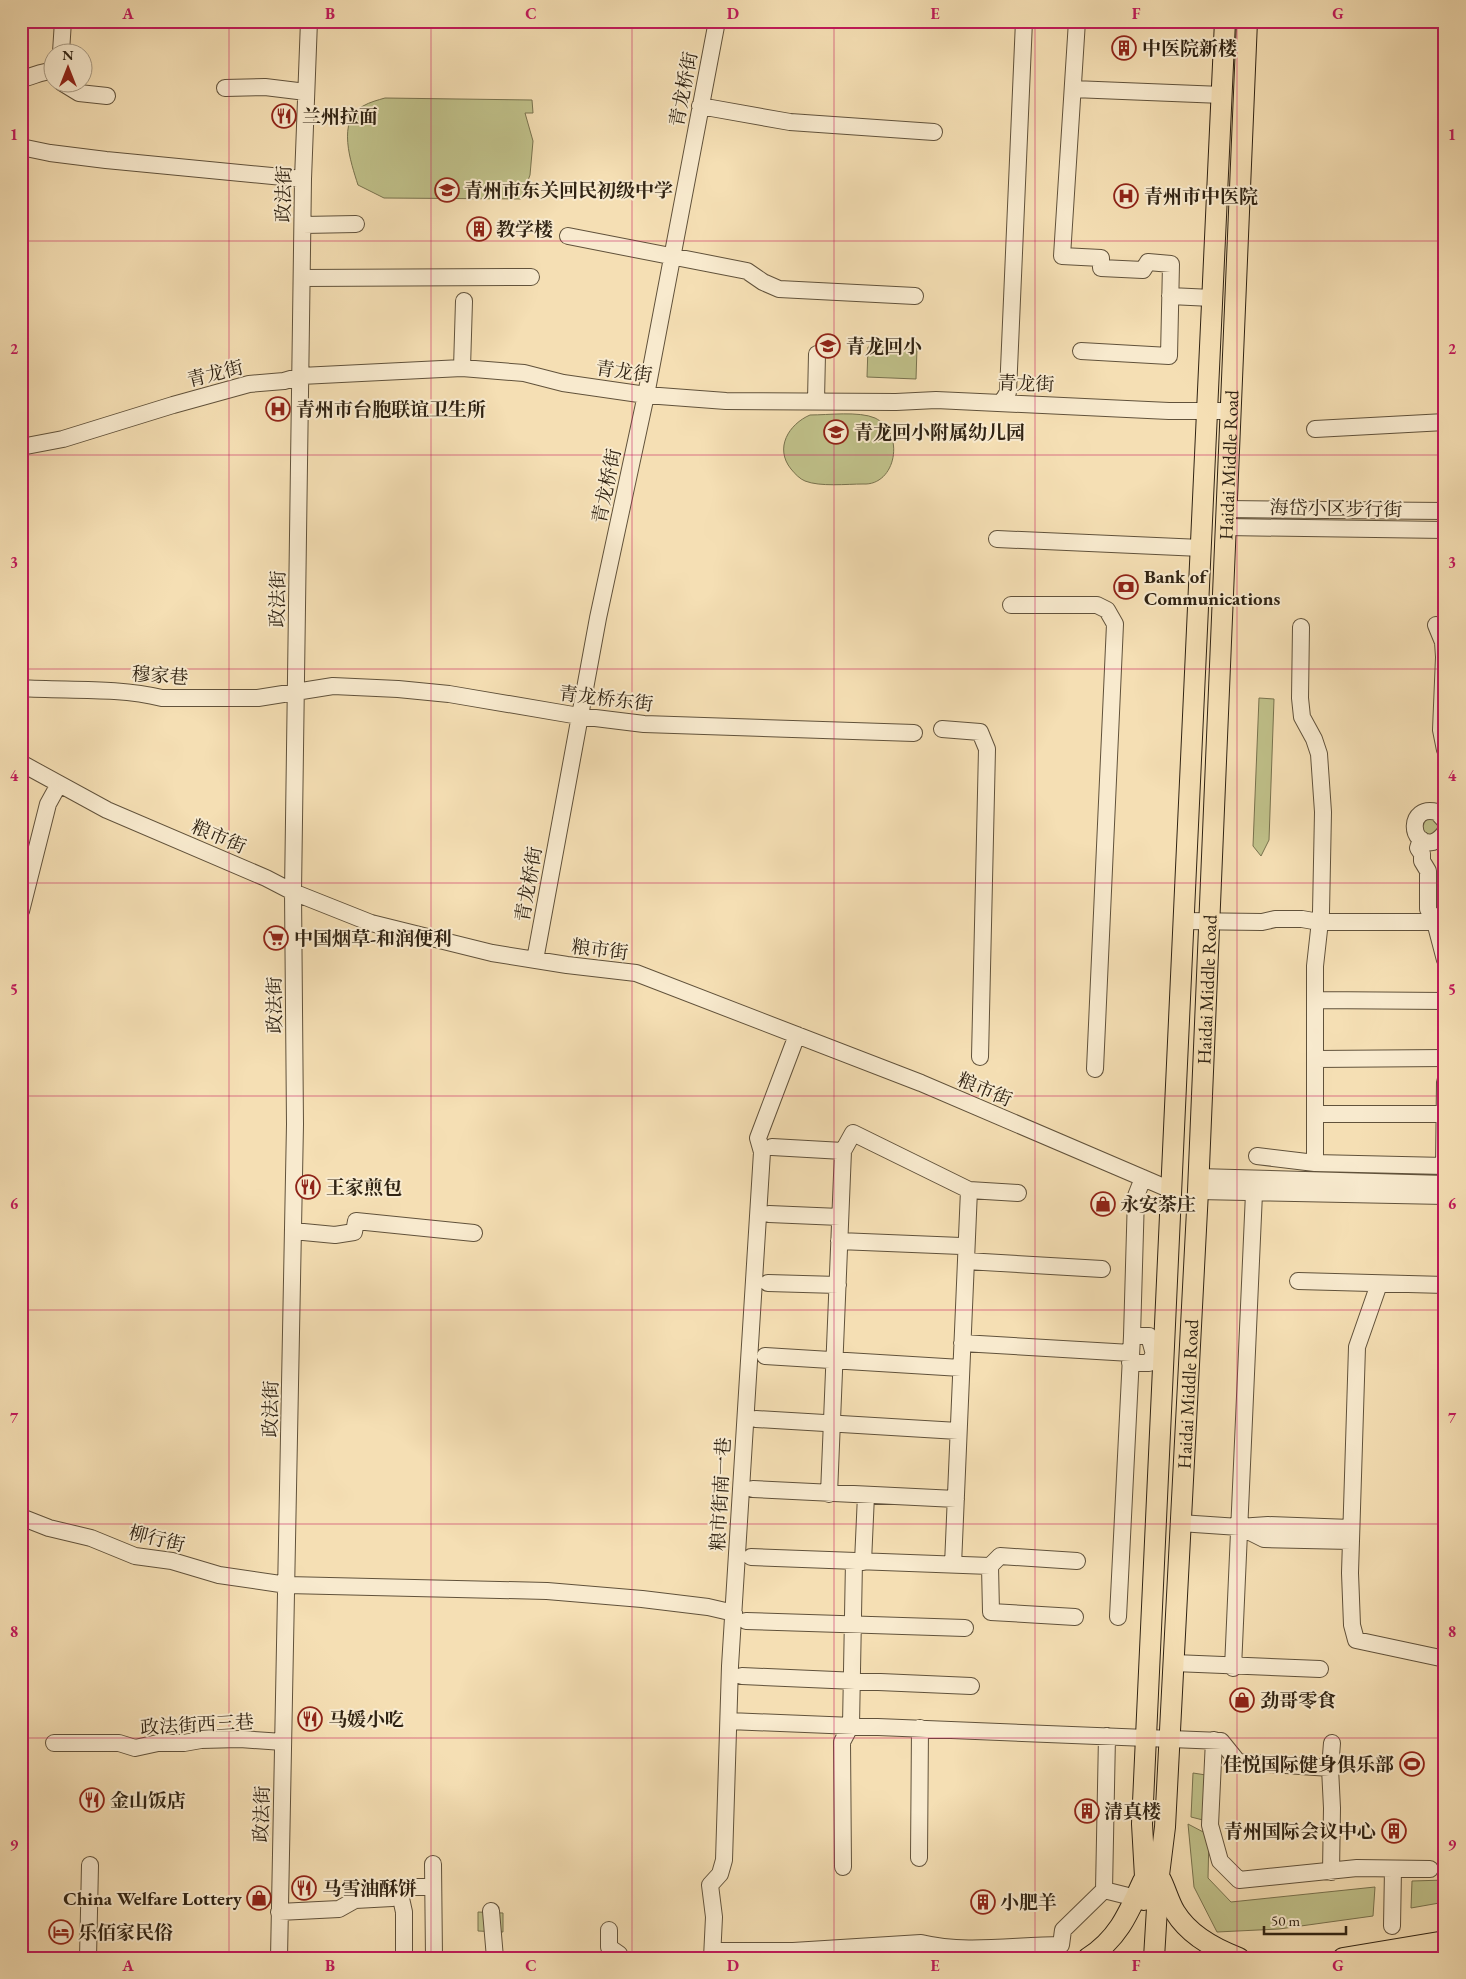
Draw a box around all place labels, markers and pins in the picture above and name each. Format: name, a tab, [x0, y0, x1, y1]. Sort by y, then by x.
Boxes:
building icon: 中医院新楼	[1111, 35, 1137, 61]
place label: 中医院新楼	[1142, 36, 1237, 61]
restaurant icon: 兰州拉面	[271, 103, 297, 129]
place label: 兰州拉面	[302, 104, 378, 129]
school or university icon: 青州市东关回民初级中学	[434, 177, 460, 203]
place label: 青州市东关回民初级中学	[464, 178, 673, 203]
hospital icon: 青州市中医院	[1113, 183, 1139, 209]
place label: 青州市中医院	[1144, 184, 1258, 209]
building icon: 教学楼	[466, 216, 492, 242]
place label: 教学楼	[496, 217, 553, 242]
school or university icon: 青龙回小	[815, 333, 841, 359]
place label: 青龙回小	[846, 334, 922, 359]
hospital icon: 青州市台胞联谊卫生所	[265, 396, 291, 422]
place label: 青州市台胞联谊卫生所	[296, 397, 486, 422]
school or university icon: 青龙回小附属幼儿园	[823, 419, 849, 445]
place label: 青龙回小附属幼儿园	[854, 420, 1025, 445]
place label: Bank of Communications	[1144, 564, 1280, 611]
bank icon: Bank of Communications	[1113, 574, 1139, 600]
supermarket icon: 中国烟草-和润便利	[263, 925, 289, 951]
place label: 中国烟草-和润便利	[294, 926, 452, 951]
restaurant icon: 王家煎包	[295, 1174, 321, 1200]
place label: 王家煎包	[326, 1175, 402, 1200]
shop icon: 永安茶庄	[1090, 1191, 1116, 1217]
place label: 永安茶庄	[1120, 1192, 1196, 1217]
shop icon: 劲哥零食	[1229, 1687, 1255, 1713]
place label: 劲哥零食	[1260, 1688, 1336, 1713]
restaurant icon: 马媛小吃	[297, 1706, 323, 1732]
place label: 马媛小吃	[328, 1707, 404, 1732]
sports icon: 佳悦国际健身俱乐部	[1399, 1751, 1425, 1777]
place label: 佳悦国际健身俱乐部	[1223, 1752, 1394, 1777]
restaurant icon: 金山饭店	[79, 1787, 105, 1813]
place label: 金山饭店	[110, 1788, 186, 1813]
building icon: 清真楼	[1074, 1798, 1100, 1824]
place label: 清真楼	[1104, 1799, 1161, 1824]
building icon: 青州国际会议中心	[1381, 1818, 1407, 1844]
place label: 青州国际会议中心	[1224, 1819, 1376, 1844]
restaurant icon: 马雪油酥饼	[291, 1875, 317, 1901]
place label: 马雪油酥饼	[322, 1876, 417, 1901]
shop icon: China Welfare Lottery	[246, 1885, 272, 1911]
place label: China Welfare Lottery	[63, 1886, 243, 1911]
building icon: 小肥羊	[970, 1889, 996, 1915]
place label: 小肥羊	[1000, 1890, 1057, 1915]
hotel icon: 乐佰家民俗	[48, 1919, 74, 1945]
place label: 乐佰家民俗	[78, 1920, 173, 1945]

